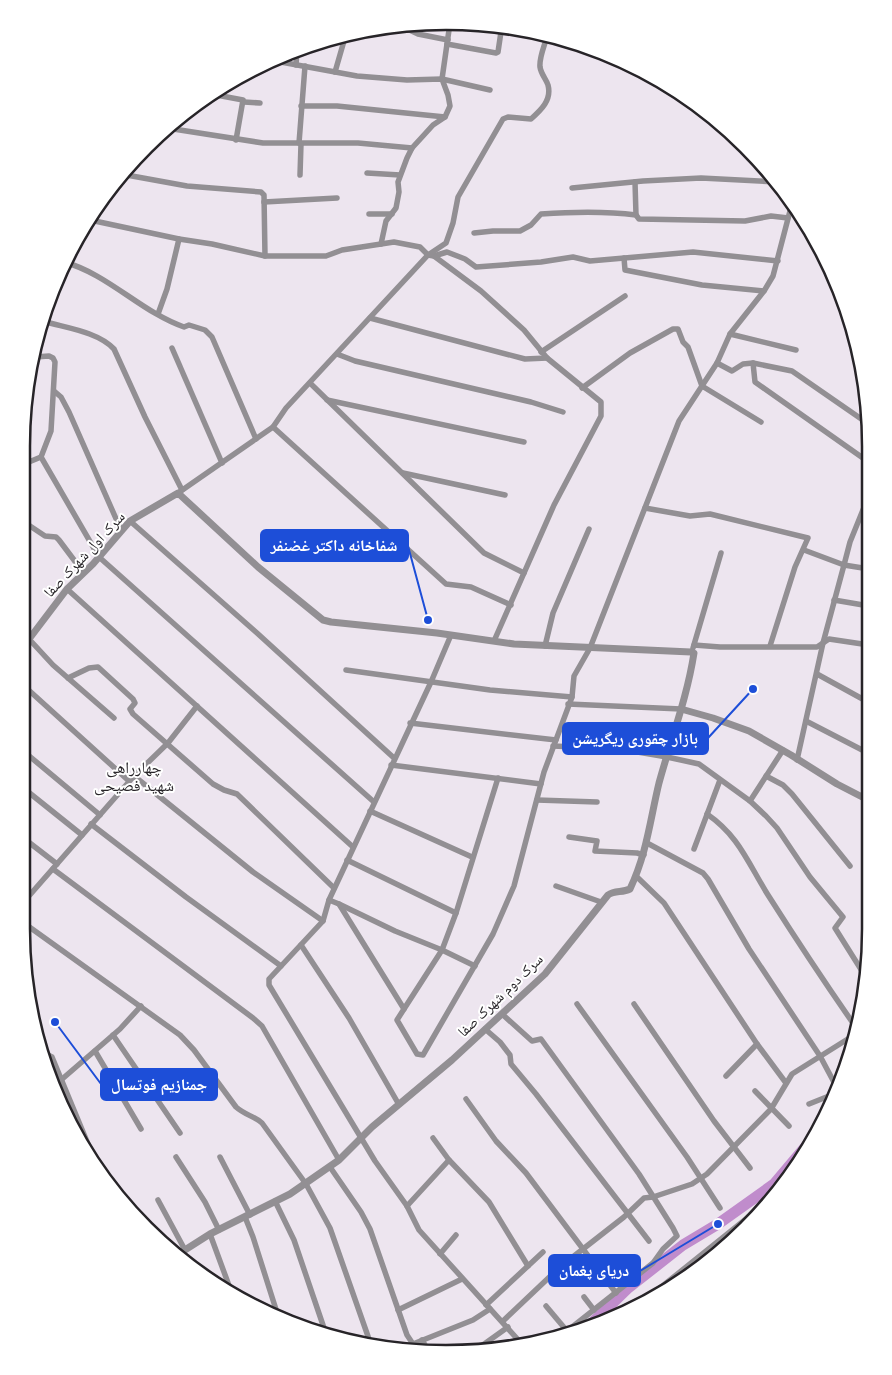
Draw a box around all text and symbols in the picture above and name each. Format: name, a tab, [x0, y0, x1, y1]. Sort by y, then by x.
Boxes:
street label: سرک اول شهرک صفا	[40, 508, 129, 602]
callout: شفاخانه داکتر غضنفر	[261, 530, 408, 561]
text: شفاخانه داکتر غضنفر	[270, 536, 397, 554]
callout: بازار چقوری ریگریشن	[563, 723, 708, 754]
text: بازار چقوری ریگریشن	[572, 729, 698, 748]
district label: چهارراهی شهید فصیحی	[94, 758, 174, 796]
street label: سرک دوم شهرک صفا	[454, 950, 547, 1041]
callout: جمنازیم فوتسال	[101, 1069, 217, 1100]
text: جمنازیم فوتسال	[111, 1075, 207, 1096]
callout: دریای پغمان	[549, 1255, 640, 1286]
text: دریای پغمان	[559, 1261, 629, 1280]

